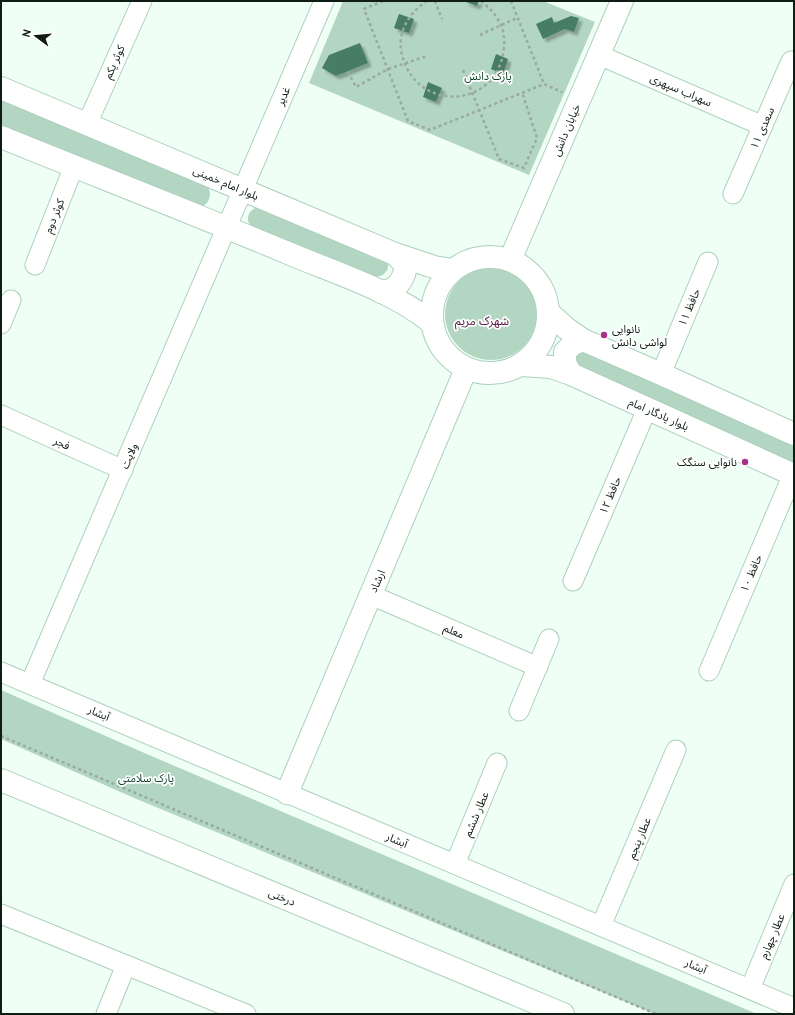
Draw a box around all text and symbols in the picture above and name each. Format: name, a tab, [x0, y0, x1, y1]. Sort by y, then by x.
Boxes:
north arrow	[16, 16, 56, 56]
text: N	[19, 28, 34, 39]
street label: کوثر یکم	[100, 43, 130, 82]
park label: پارک دانش	[464, 69, 512, 84]
street label: سهراب سپهری	[648, 71, 714, 110]
street label: غدیر	[272, 84, 293, 108]
street label: خیابان دانش	[549, 101, 583, 158]
street label: سعدی ۱۱	[747, 105, 778, 151]
street label: بلوار امام خمینی	[191, 163, 261, 204]
street label: کوثر دوم	[41, 196, 68, 236]
street label: حافظ ۱۱	[675, 286, 703, 328]
district label: شهرک مریم	[455, 313, 509, 330]
place label: نانوایی لواشی دانش	[612, 322, 667, 349]
marker: نانوایی لواشی دانش	[599, 330, 609, 340]
street label: بلوار یادگار امام	[626, 395, 691, 434]
street label: فجر	[51, 433, 72, 453]
street label: ولایت	[117, 441, 141, 471]
place label: نانوایی سنگک	[677, 455, 737, 469]
marker: نانوایی سنگک	[740, 457, 750, 467]
street label: حافظ ۱۲	[596, 474, 624, 516]
street label: حافظ ۱۰	[737, 552, 765, 594]
street label: ارشاد	[366, 567, 388, 595]
street label: معلم	[441, 620, 467, 643]
street label: آبشار	[85, 702, 113, 724]
park label: پارک سلامتی	[118, 771, 174, 786]
street label: عطار ششم	[460, 789, 494, 839]
street label: عطار پنجم	[624, 815, 656, 862]
street label: آبشار	[383, 829, 411, 851]
street label: درختی	[267, 885, 297, 909]
street label: عطار چهارم	[756, 911, 789, 961]
street label: آبشار	[682, 955, 710, 977]

